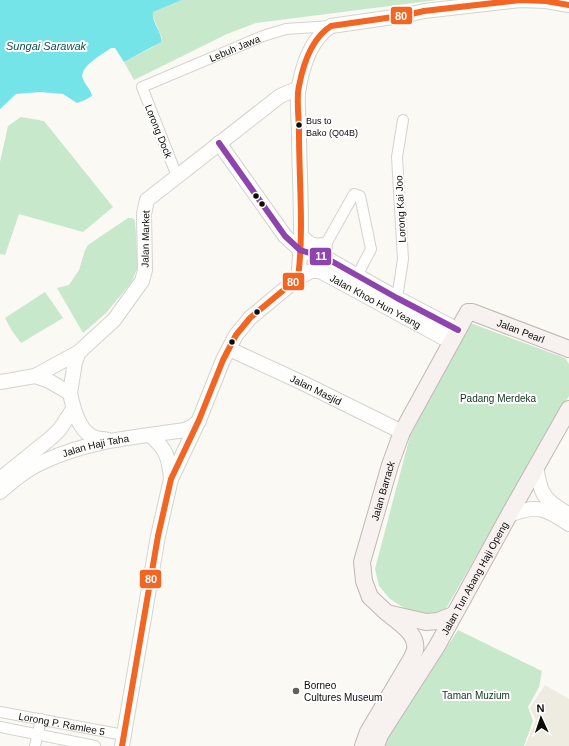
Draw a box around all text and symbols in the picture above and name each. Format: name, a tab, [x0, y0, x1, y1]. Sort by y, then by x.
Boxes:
line badge: 80	[390, 6, 413, 25]
text: 80	[395, 10, 407, 22]
street label: Lebuh Jawa	[208, 33, 262, 64]
water label: Sungai Sarawak	[6, 40, 87, 52]
street label: Lorong Dock	[143, 103, 175, 160]
place label: Bus to Bako (Q04B)	[306, 116, 358, 138]
marker: Bus to Bako (Q04B)	[294, 120, 304, 130]
street label: Lorong Kai Joo	[393, 175, 408, 243]
unlabelled marker	[251, 191, 261, 201]
unlabelled marker	[257, 199, 267, 209]
street label: Jalan Market	[140, 210, 152, 268]
line badge: 11	[309, 247, 332, 266]
text: 11	[315, 250, 327, 262]
line badge: 80	[282, 272, 305, 291]
street label: Jalan Khoo Hun Yeang	[328, 272, 423, 331]
text: 80	[287, 276, 299, 288]
unlabelled marker	[252, 307, 262, 317]
street label: Jalan Pearl	[495, 317, 546, 345]
unlabelled marker	[227, 337, 237, 347]
street label: Jalan Masjid	[288, 373, 343, 407]
park label: Padang Merdeka	[460, 393, 537, 404]
street label: Jalan Haji Taha	[61, 433, 130, 459]
street label: Jalan Barrack	[369, 459, 397, 522]
street label: Jalan Tun Abang Haji Openg	[439, 520, 510, 637]
line badge: 80	[139, 569, 162, 589]
text: 80	[145, 573, 157, 585]
place label: Borneo Cultures Museum	[304, 680, 382, 703]
marker: Borneo Cultures Museum	[291, 686, 301, 696]
park label: Taman Muzium	[442, 690, 510, 701]
north arrow	[521, 698, 561, 738]
text: N	[536, 702, 545, 714]
street label: Lorong P. Ramlee 5	[18, 711, 106, 737]

